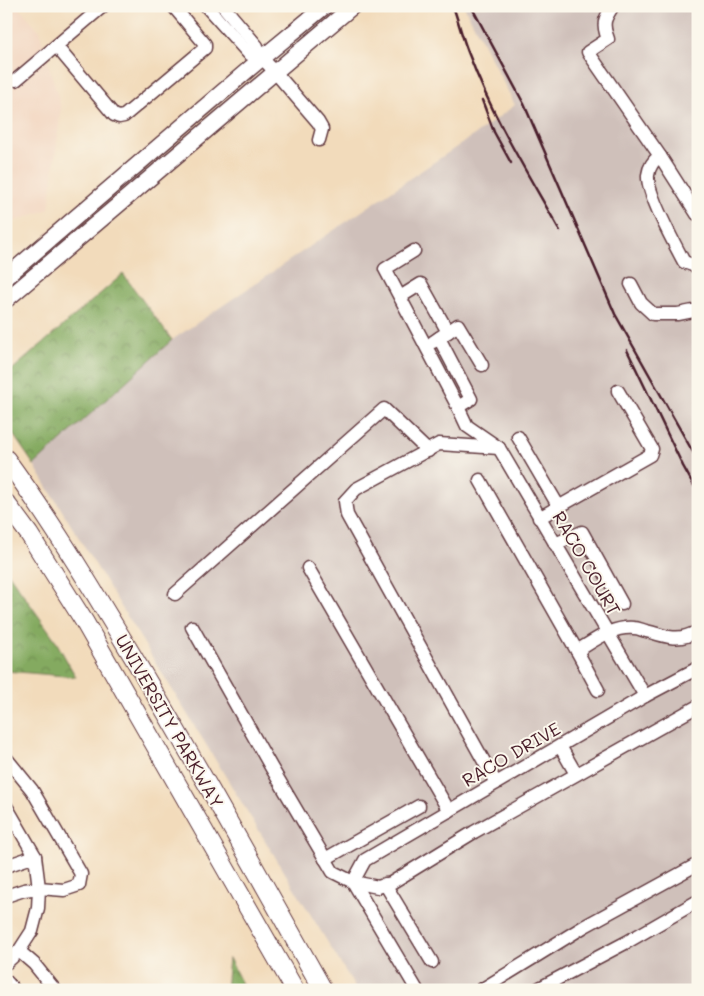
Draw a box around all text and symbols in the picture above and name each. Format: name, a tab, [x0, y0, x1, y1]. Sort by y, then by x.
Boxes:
street label: RACO COURT	[547, 507, 627, 619]
street label: UNIVERSITY PARKWAY	[110, 630, 230, 812]
street label: RACO DRIVE	[458, 716, 564, 792]

